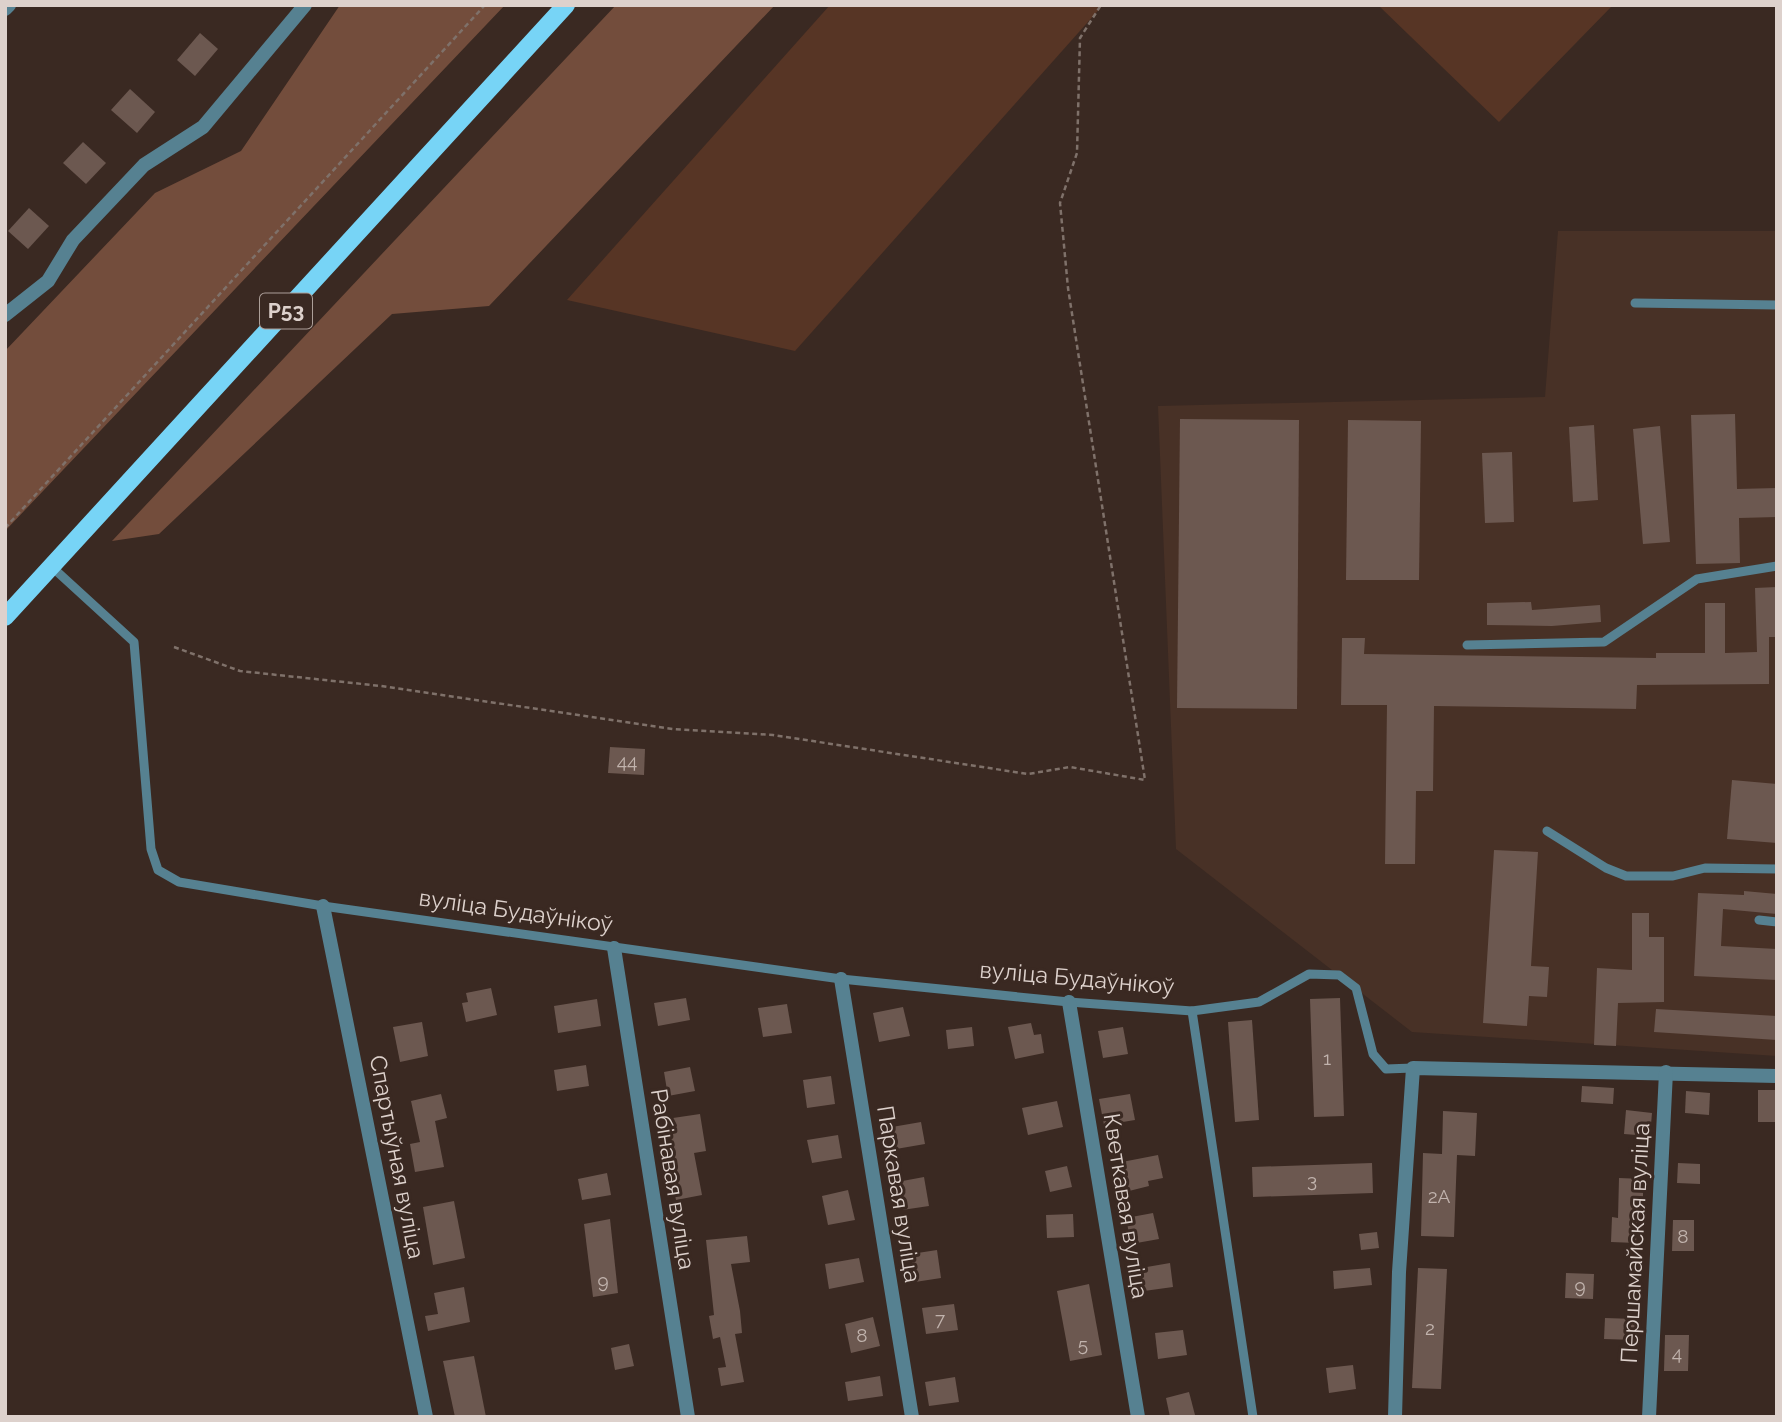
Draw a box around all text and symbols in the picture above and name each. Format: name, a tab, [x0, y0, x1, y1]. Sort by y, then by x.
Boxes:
road number: Р53	[260, 294, 312, 328]
house number: 44	[617, 750, 637, 772]
street label: вуліца Будаўнікоў	[417, 884, 615, 937]
street label: вуліца Будаўнікоў	[978, 956, 1176, 999]
house number: 1	[1323, 1047, 1331, 1069]
street label: Спартыўная вуліца	[364, 1053, 430, 1261]
street label: Рабінавая вуліца	[646, 1086, 701, 1271]
street label: Паркавая вуліца	[872, 1103, 927, 1284]
street label: Кветкавая вуліца	[1099, 1111, 1154, 1300]
street label: Першамайская вуліца	[1615, 1122, 1654, 1364]
house number: 3	[1307, 1169, 1317, 1191]
house number: 2А	[1428, 1185, 1451, 1207]
house number: 8	[1677, 1225, 1689, 1247]
house number: 9	[597, 1270, 609, 1292]
house number: 9	[1574, 1275, 1586, 1297]
house number: 7	[935, 1308, 945, 1330]
house number: 2	[1425, 1317, 1435, 1339]
house number: 8	[856, 1324, 868, 1346]
house number: 5	[1078, 1333, 1088, 1355]
house number: 4	[1672, 1342, 1682, 1364]

